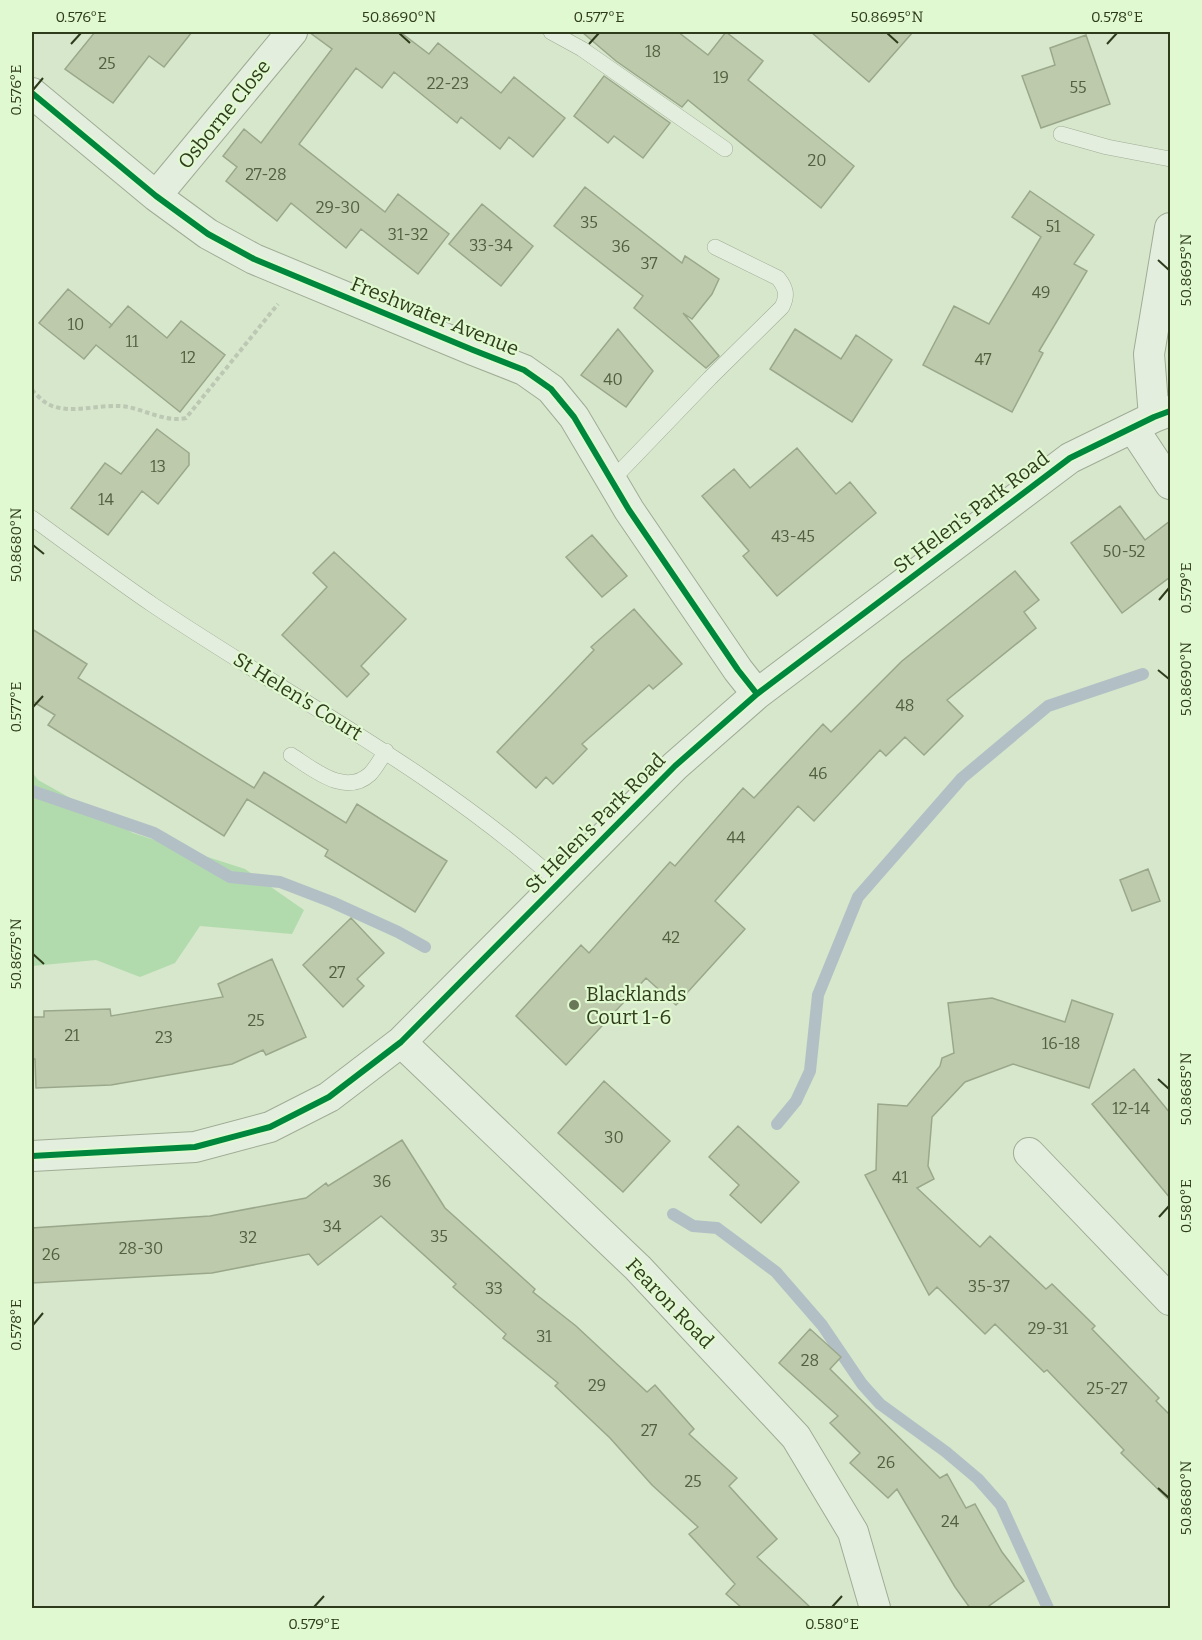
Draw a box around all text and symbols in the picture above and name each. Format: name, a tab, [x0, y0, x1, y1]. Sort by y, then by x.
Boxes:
text: 0.576°E	[55, 8, 107, 26]
text: 50.8690°N	[362, 8, 436, 26]
text: 0.577°E	[573, 8, 625, 26]
text: 50.8695°N	[851, 8, 924, 26]
text: 0.578°E	[1091, 8, 1143, 26]
house number: 18	[645, 42, 661, 61]
house number: 25	[98, 54, 116, 73]
street label: Osborne Close	[173, 55, 275, 173]
text: 0.576°E	[7, 64, 25, 116]
house number: 19	[713, 68, 729, 87]
house number: 22-23	[427, 74, 469, 93]
house number: 55	[1069, 78, 1087, 97]
house number: 20	[808, 151, 826, 170]
house number: 27-28	[245, 165, 287, 184]
house number: 29-30	[316, 198, 360, 217]
house number: 35	[580, 213, 598, 232]
house number: 51	[1046, 217, 1061, 236]
house number: 31-32	[388, 225, 428, 244]
text: 50.8695°N	[1177, 233, 1195, 306]
house number: 33-34	[469, 236, 513, 255]
house number: 36	[612, 237, 630, 256]
house number: 37	[640, 254, 658, 273]
street label: Freshwater Avenue	[347, 271, 523, 361]
house number: 49	[1032, 283, 1050, 302]
house number: 10	[68, 315, 84, 334]
house number: 11	[126, 332, 139, 351]
house number: 12	[180, 348, 196, 367]
house number: 47	[974, 350, 992, 369]
house number: 40	[603, 370, 623, 389]
street label: St Helen's Park Road	[889, 446, 1053, 578]
house number: 13	[150, 457, 166, 476]
house number: 14	[98, 490, 115, 509]
text: 50.8680°N	[7, 508, 25, 582]
house number: 43-45	[771, 527, 815, 546]
house number: 50-52	[1103, 542, 1145, 561]
text: 0.579°E	[1177, 562, 1195, 614]
text: 50.8690°N	[1177, 642, 1195, 716]
street label: St Helen's Court	[229, 647, 367, 745]
text: 0.577°E	[7, 681, 25, 733]
house number: 48	[896, 696, 914, 715]
street label: St Helen's Park Road	[520, 748, 670, 898]
house number: 46	[809, 764, 827, 783]
house number: 44	[727, 828, 746, 847]
text: 50.8675°N	[7, 918, 25, 990]
house number: 42	[662, 928, 680, 947]
house number: 27	[329, 963, 345, 982]
place label: Blacklands Court 1-6	[586, 982, 686, 1029]
marker: Blacklands Court 1-6	[567, 998, 581, 1012]
house number: 25	[247, 1011, 265, 1030]
house number: 21	[64, 1026, 80, 1045]
house number: 23	[155, 1028, 173, 1047]
house number: 16-18	[1042, 1034, 1080, 1053]
text: 50.8685°N	[1177, 1052, 1195, 1126]
house number: 12-14	[1112, 1099, 1150, 1118]
house number: 30	[604, 1128, 624, 1147]
house number: 41	[892, 1168, 908, 1187]
house number: 36	[373, 1172, 391, 1191]
text: 0.580°E	[1177, 1179, 1195, 1233]
house number: 34	[323, 1217, 342, 1236]
house number: 35	[430, 1227, 448, 1246]
house number: 32	[239, 1228, 257, 1247]
house number: 28-30	[119, 1239, 163, 1258]
house number: 26	[42, 1245, 60, 1264]
street label: Fearon Road	[621, 1253, 719, 1353]
house number: 35-37	[968, 1277, 1010, 1296]
house number: 33	[485, 1279, 503, 1298]
text: 0.578°E	[7, 1299, 25, 1351]
house number: 29-31	[1028, 1319, 1069, 1338]
house number: 31	[536, 1327, 552, 1346]
house number: 28	[801, 1351, 819, 1370]
house number: 29	[588, 1376, 606, 1395]
house number: 25-27	[1087, 1379, 1127, 1398]
house number: 27	[641, 1421, 657, 1440]
house number: 26	[877, 1453, 895, 1472]
text: 50.8680°N	[1177, 1461, 1195, 1535]
house number: 25	[684, 1472, 702, 1491]
house number: 24	[941, 1512, 960, 1531]
text: 0.579°E	[288, 1615, 340, 1633]
text: 0.580°E	[805, 1615, 859, 1633]

